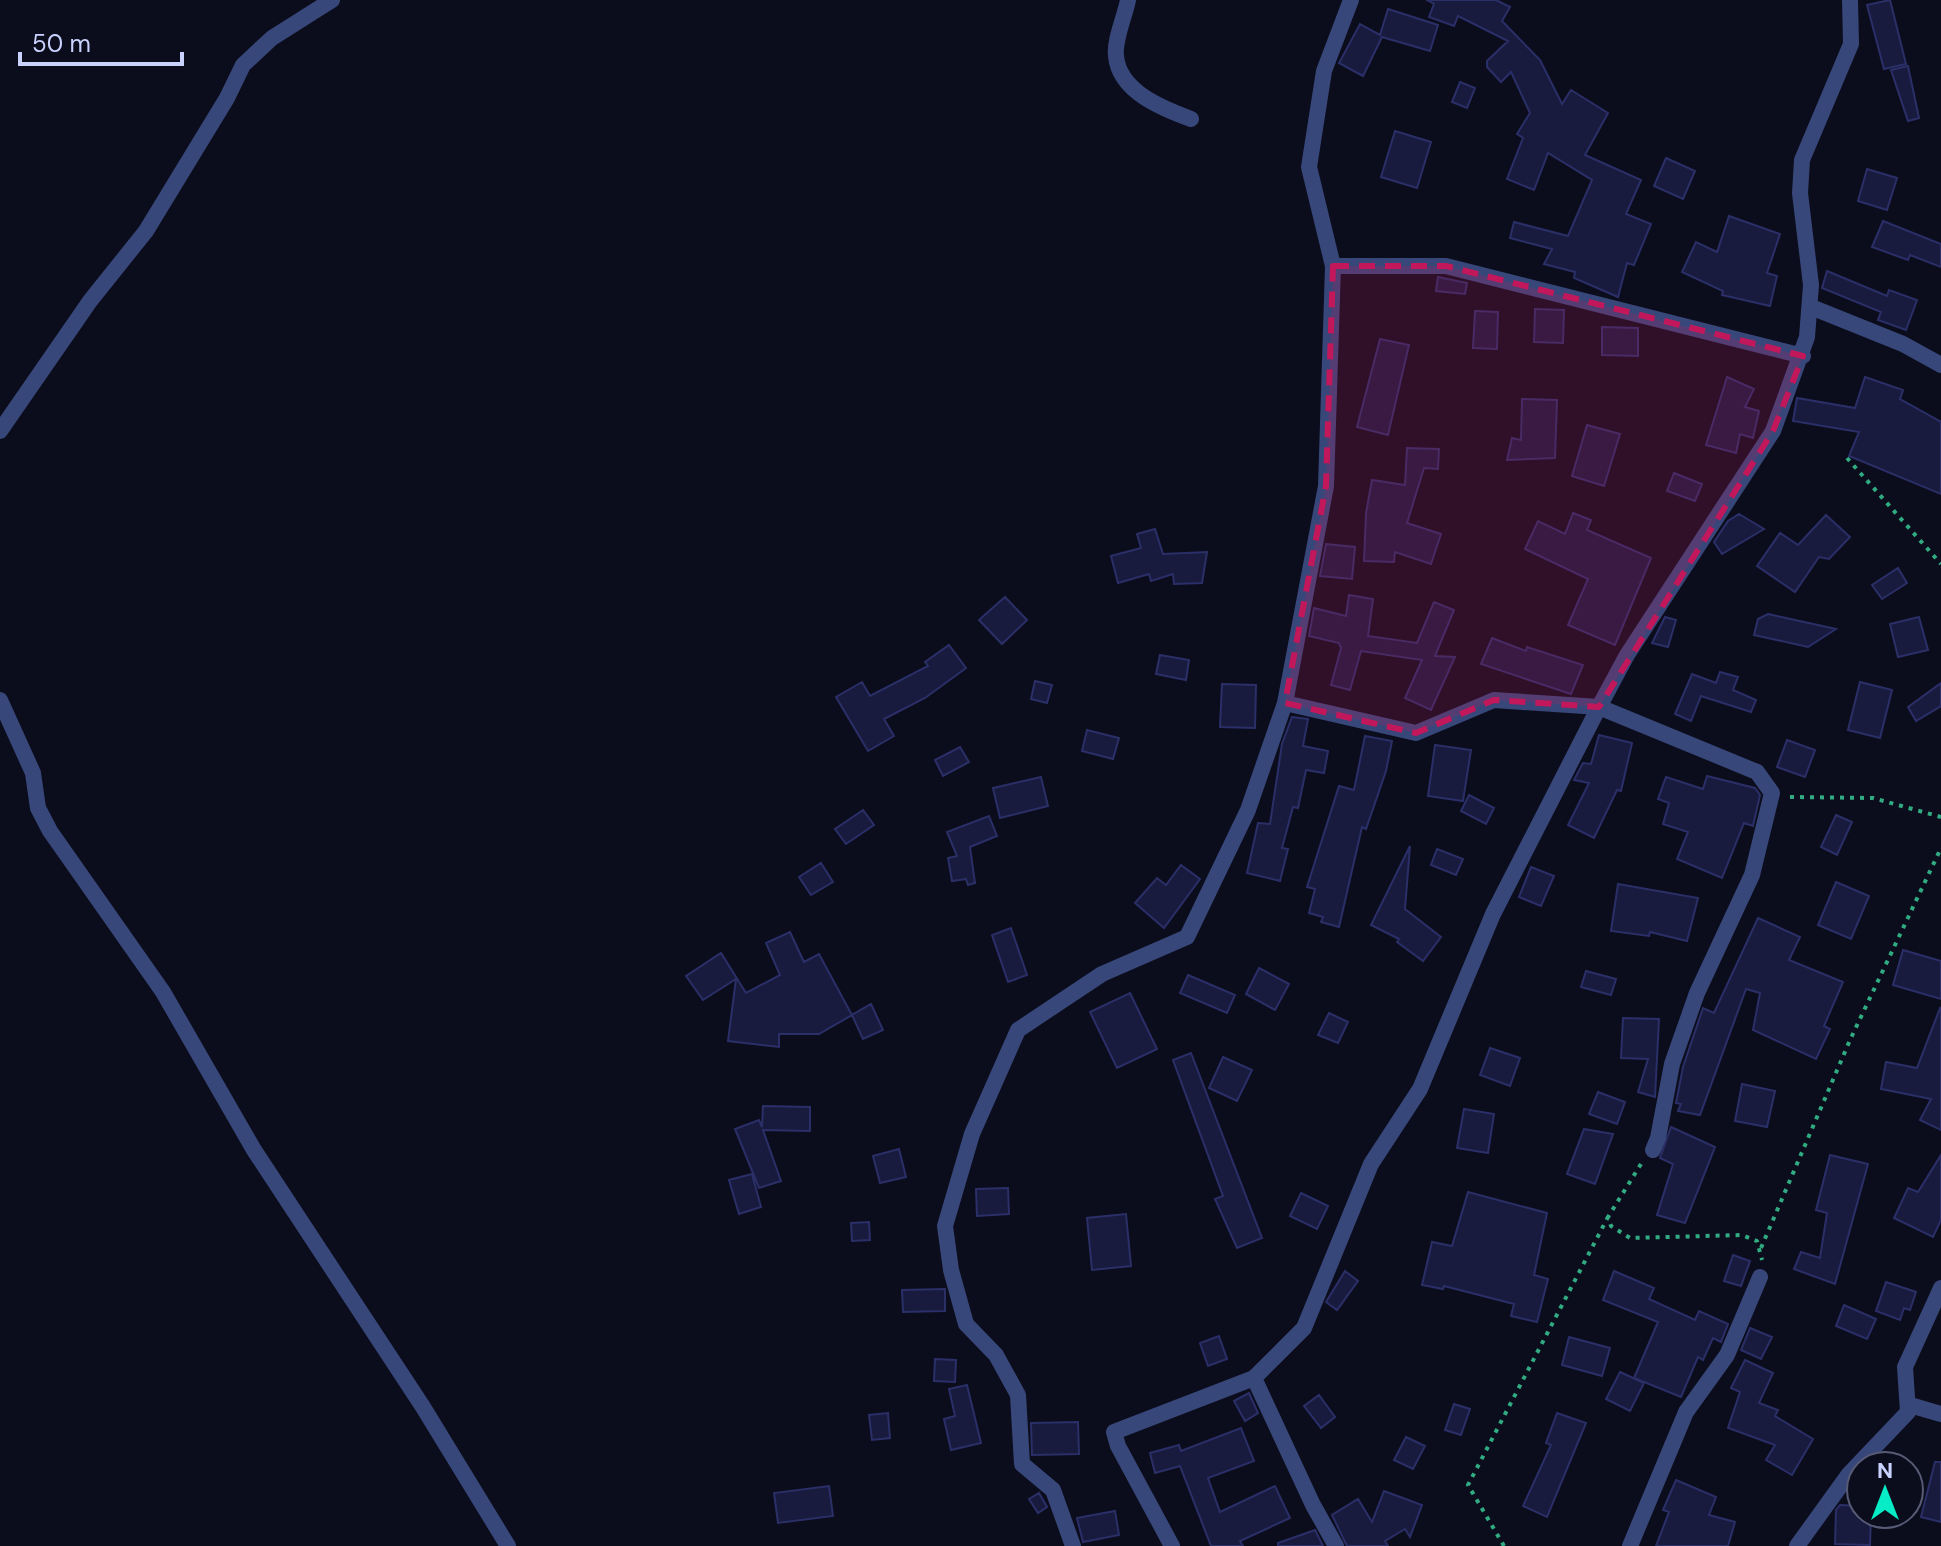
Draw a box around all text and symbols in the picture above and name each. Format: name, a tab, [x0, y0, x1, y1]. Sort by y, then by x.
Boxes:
scale bar	[20, 16, 182, 66]
text: 50 m	[32, 28, 91, 59]
north arrow	[1845, 1450, 1925, 1530]
text: N	[1877, 1456, 1893, 1485]

